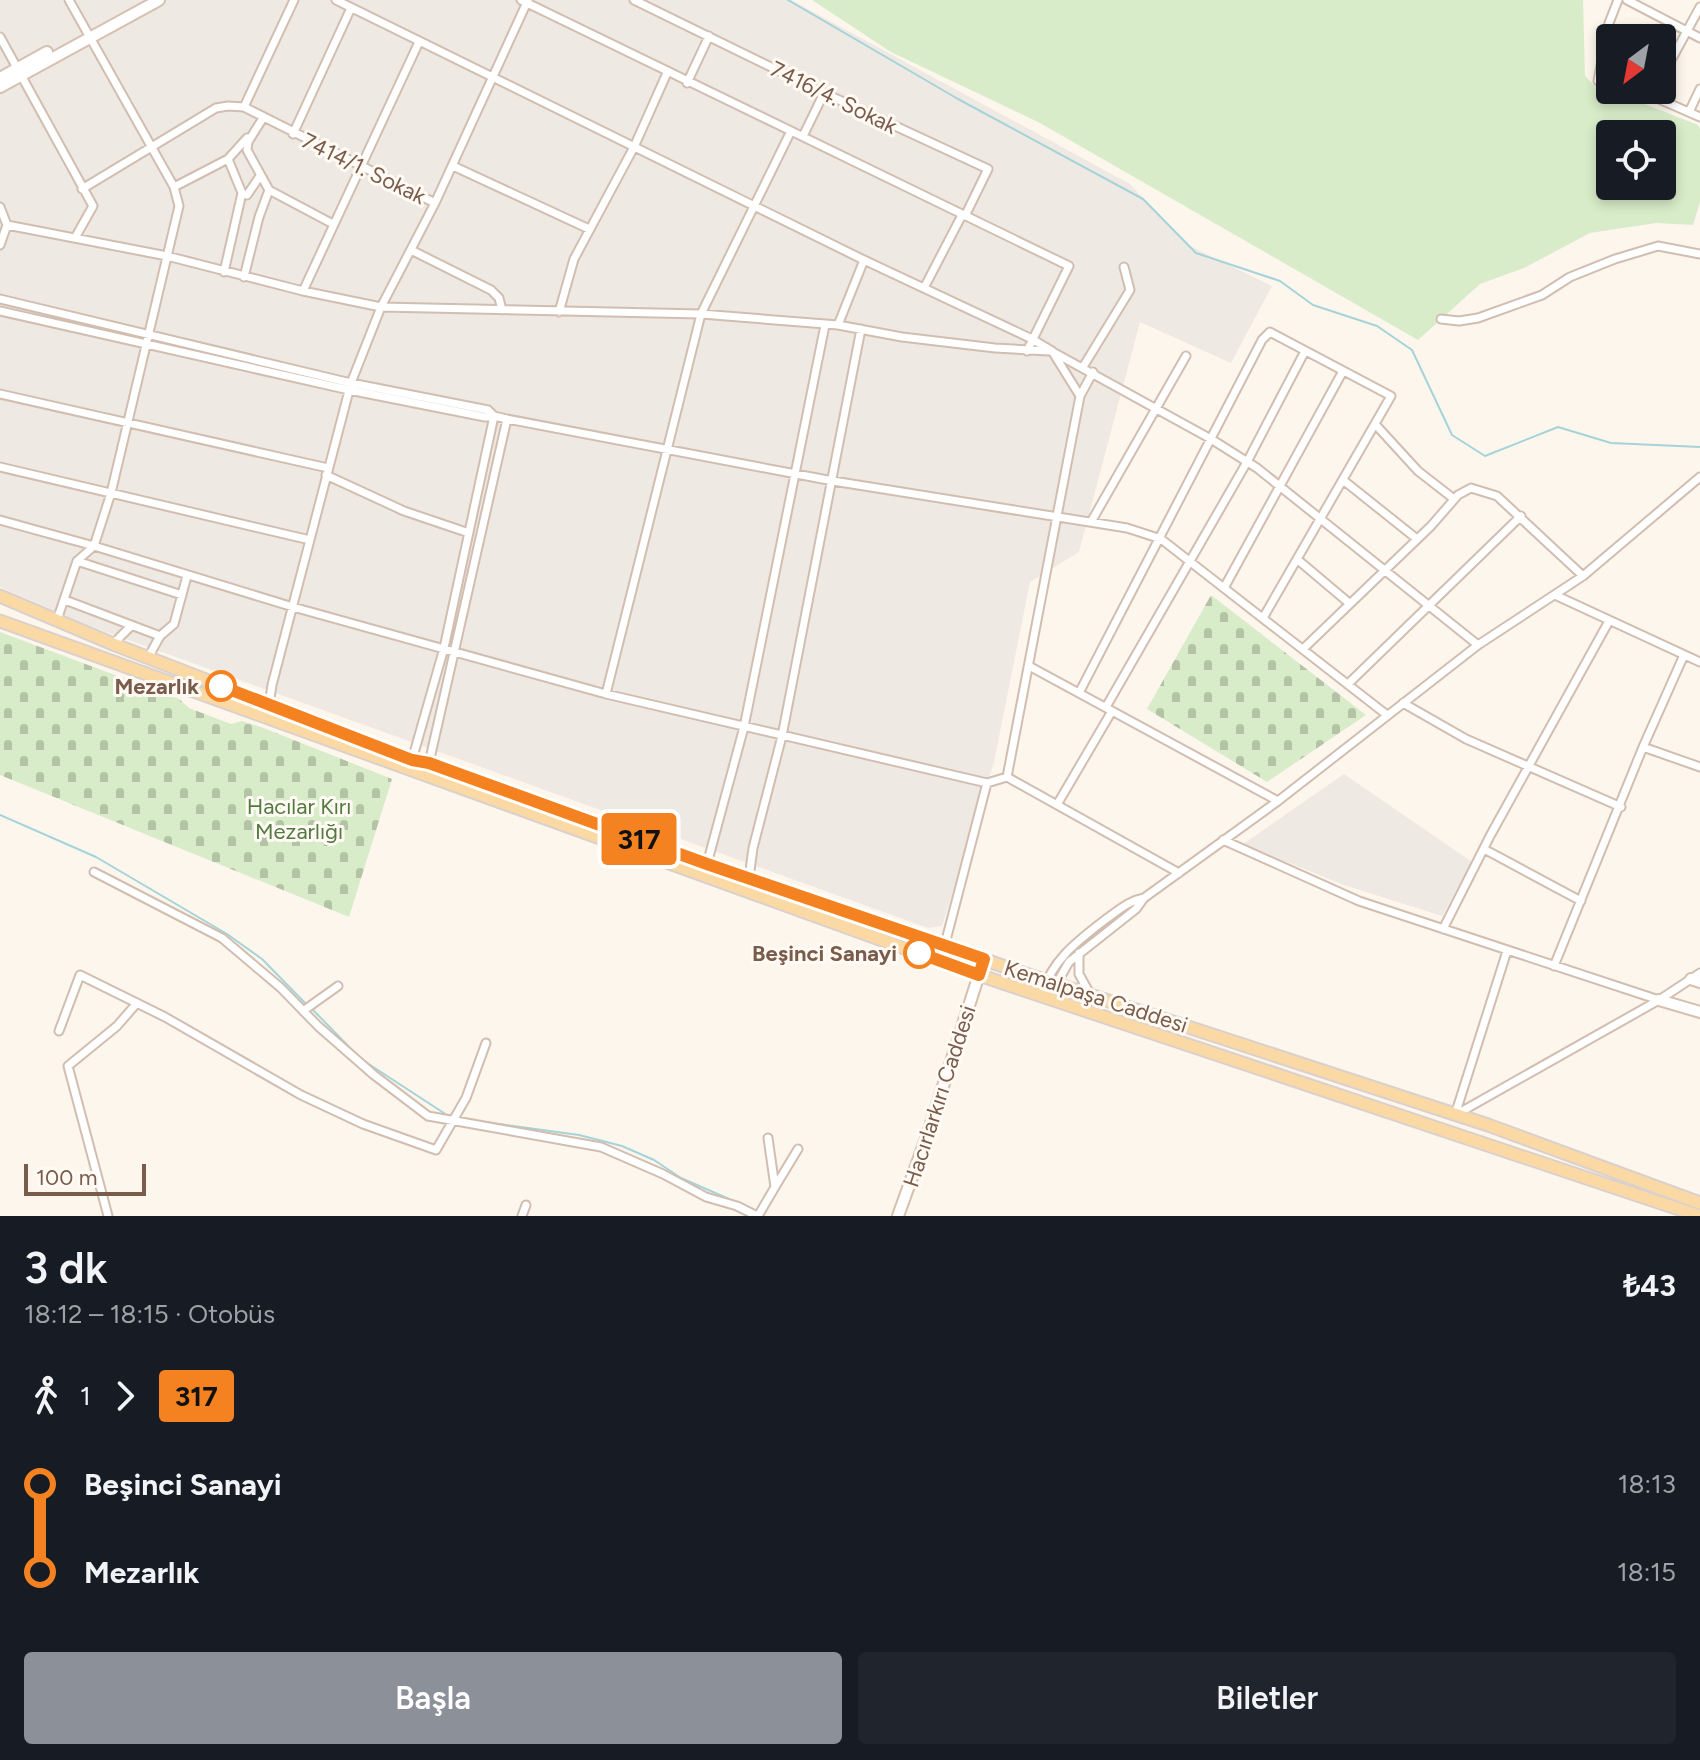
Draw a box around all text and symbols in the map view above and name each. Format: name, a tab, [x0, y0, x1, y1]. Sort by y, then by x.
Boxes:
north arrow	[1596, 24, 1676, 104]
map controls	[1596, 24, 1676, 200]
street label: 7416/4. Sokak	[766, 55, 902, 140]
button: locate	[1596, 120, 1676, 200]
street label: 7414/1. Sokak	[297, 127, 430, 210]
marker: Mezarlık	[206, 671, 236, 701]
place label: Mezarlık	[114, 673, 199, 700]
park label: Hacılar Kırı Mezarlığı	[247, 793, 351, 845]
line badge: 317	[593, 813, 685, 865]
text: 317	[618, 822, 660, 856]
marker: Beşinci Sanayi	[904, 938, 934, 968]
place label: Beşinci Sanayi	[752, 940, 897, 967]
street label: Kemalpaşa Caddesi	[1001, 954, 1191, 1039]
street label: Hacırlarkırı Caddesi	[897, 1002, 982, 1191]
scale bar	[24, 1160, 146, 1196]
text: 100 m	[36, 1164, 97, 1191]
text: 3 dk	[24, 1241, 108, 1294]
text: ₺43	[1623, 1267, 1676, 1304]
text: 18:12 – 18:15 · Otobüs	[24, 1298, 275, 1330]
icon: walk	[24, 1374, 68, 1418]
icon: forward	[103, 1374, 147, 1418]
text: 317	[175, 1379, 218, 1413]
text: 1	[80, 1380, 91, 1412]
text: Beşinci Sanayi	[84, 1466, 282, 1503]
text: 18:13	[1618, 1468, 1676, 1500]
text: Mezarlık	[84, 1554, 199, 1591]
text: 18:15	[1617, 1556, 1676, 1588]
button: Başla	[24, 1652, 842, 1744]
button: Biletler	[858, 1652, 1676, 1744]

